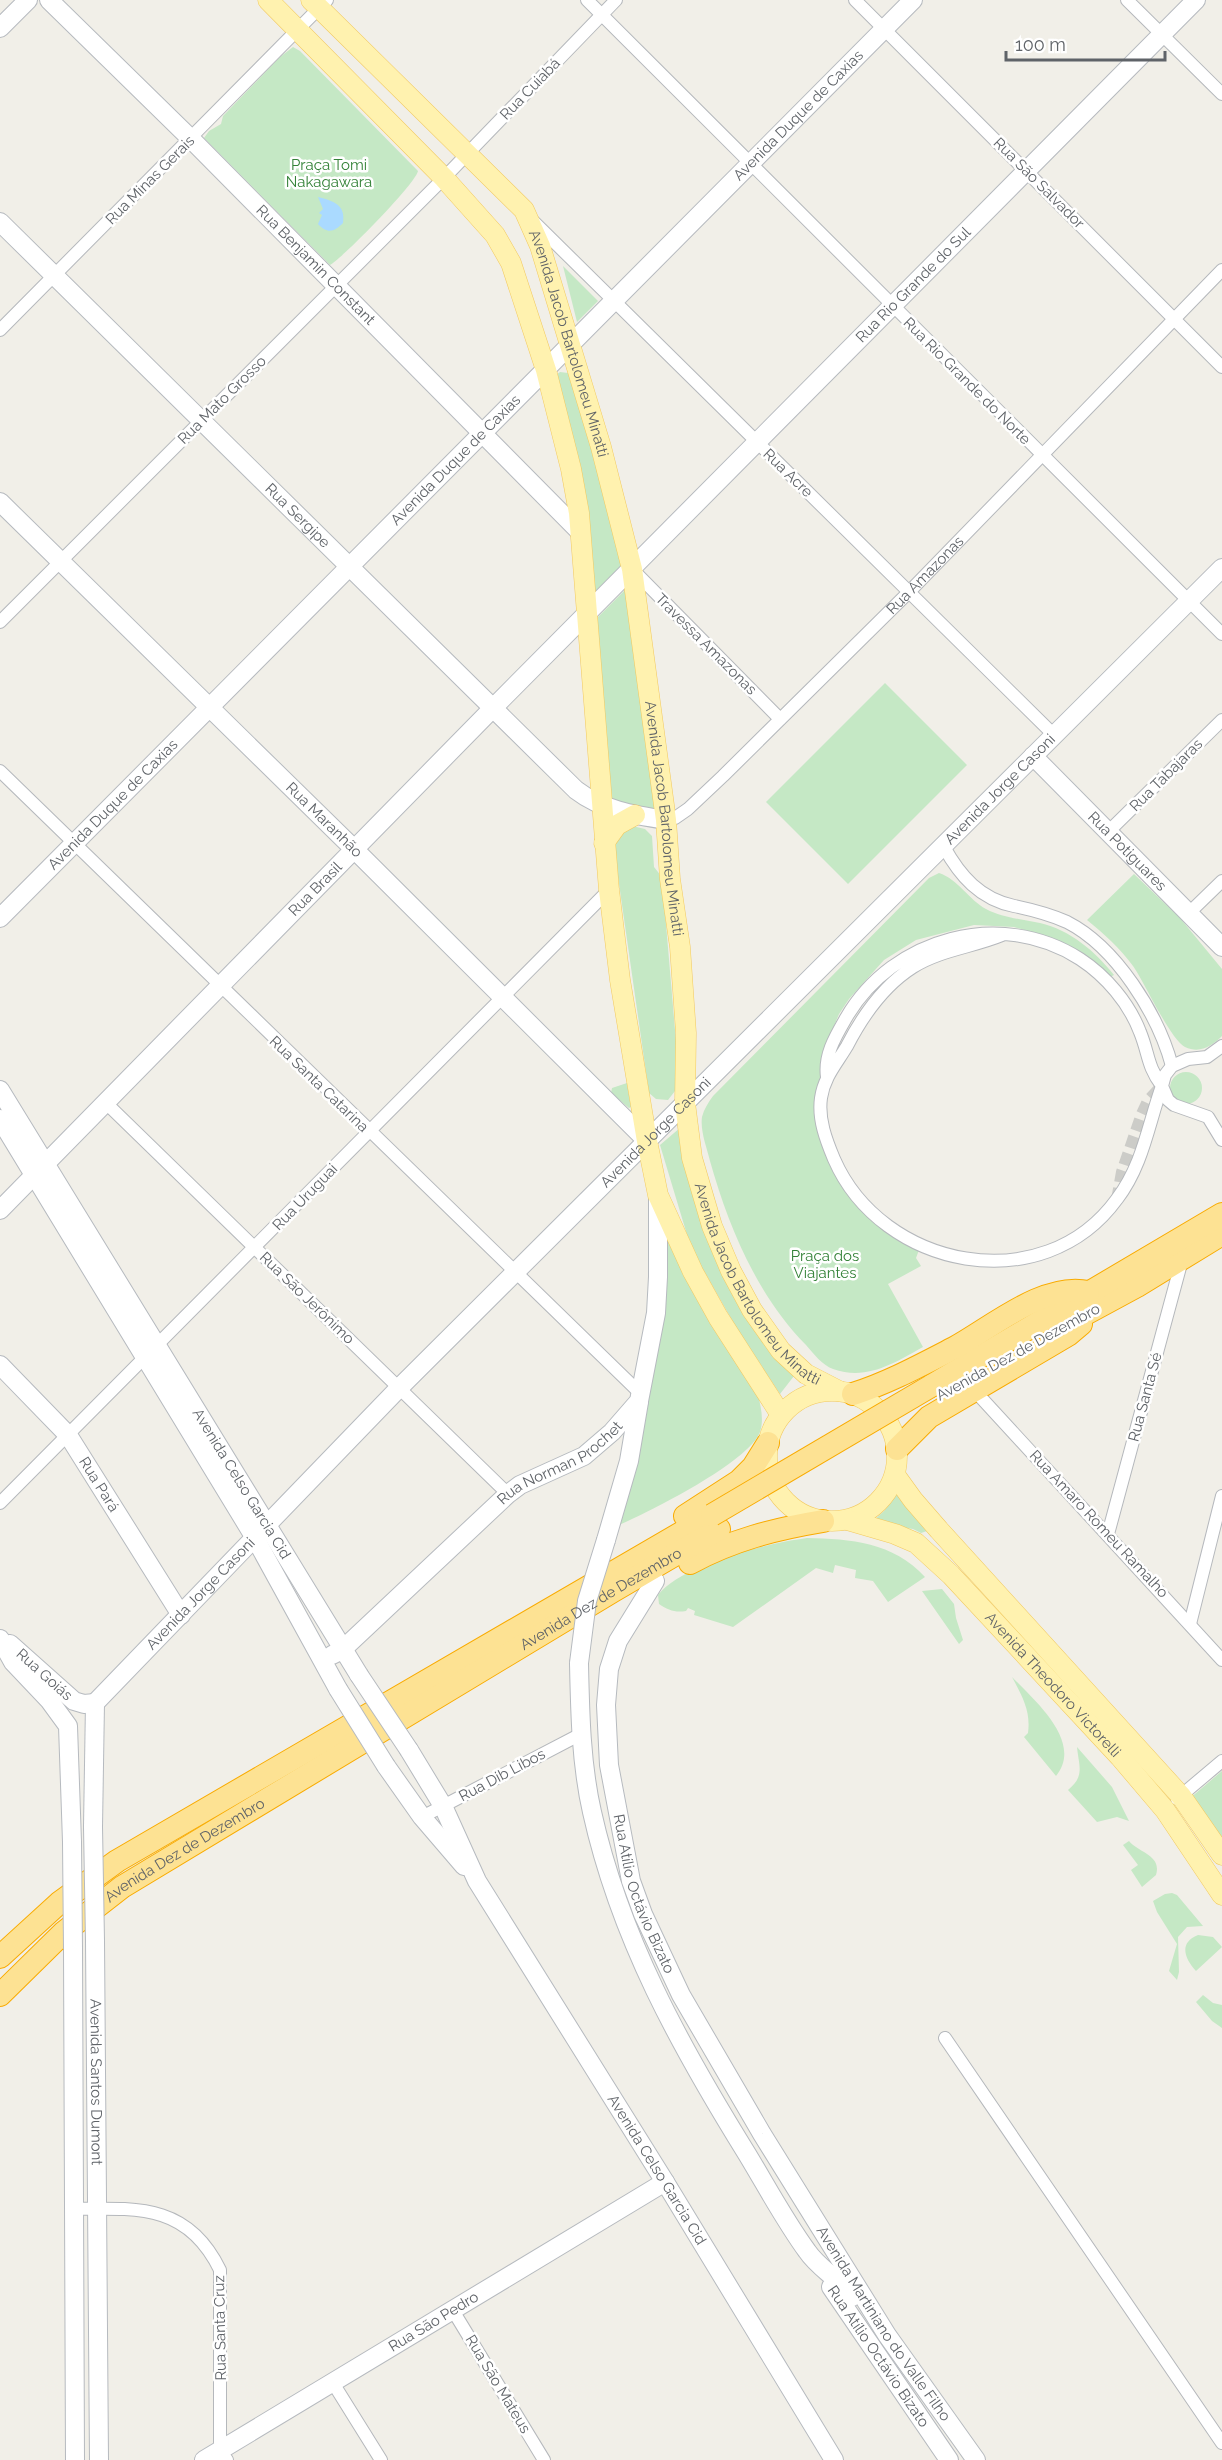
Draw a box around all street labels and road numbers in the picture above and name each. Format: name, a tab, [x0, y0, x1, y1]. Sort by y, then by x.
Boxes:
street label: Avenida Duque de Caxias	[730, 46, 867, 184]
street label: Rua Cuiabá	[496, 54, 564, 124]
street label: Rua Minas Gerais	[102, 132, 198, 228]
street label: Rua São Salvador	[990, 134, 1089, 233]
street label: Rua Benjamin Constant	[252, 201, 379, 329]
street label: Rua Rio Grande do Sul	[852, 223, 975, 346]
street label: Avenida Jacob Bartolomeu Minatti	[525, 227, 612, 459]
street label: Rua Rio Grande do Norte	[900, 314, 1035, 449]
street label: Rua Mato Grosso	[174, 352, 270, 448]
street label: Avenida Duque de Caxias	[387, 391, 524, 529]
street label: Rua Acre	[759, 445, 817, 501]
street label: Rua Sergipe	[261, 480, 334, 552]
street label: Rua Amazonas	[883, 532, 967, 618]
street label: Travessa Amazonas	[652, 590, 760, 698]
street label: Avenida Jacob Bartolomeu Minatti	[641, 700, 687, 937]
street label: Avenida Jorge Casoni	[941, 730, 1059, 848]
street label: Rua Tabajaras	[1126, 735, 1206, 815]
street label: Avenida Duque de Caxias	[44, 736, 182, 874]
street label: Rua Maranhão	[282, 778, 366, 861]
street label: Rua Potiguares	[1084, 808, 1170, 895]
street label: Rua Brasil	[285, 857, 346, 920]
street label: Rua Santa Catarina	[266, 1032, 372, 1136]
street label: Avenida Jorge Casoni	[597, 1073, 715, 1191]
street label: Rua Uruguai	[269, 1160, 341, 1234]
street label: Avenida Jacob Bartolomeu Minatti	[691, 1181, 823, 1389]
street label: Rua São Jerônimo	[256, 1248, 358, 1348]
street label: Avenida Dez de Dezembro	[933, 1299, 1103, 1405]
street label: Rua Santa Sé	[1124, 1350, 1166, 1444]
street label: Avenida Celso Garcia Cid	[189, 1405, 295, 1562]
street label: Rua Norman Prochet	[493, 1418, 626, 1508]
street label: Rua Amaro Romeu Ramalho	[1026, 1446, 1172, 1602]
street label: Rua Pará	[75, 1454, 123, 1515]
street label: Avenida Jorge Casoni	[142, 1534, 259, 1653]
street label: Avenida Dez de Dezembro	[517, 1544, 685, 1654]
street label: Avenida Theodoro Victorelli	[981, 1609, 1125, 1761]
street label: Rua Goiás	[13, 1645, 76, 1704]
street label: Rua Dib Libos	[456, 1745, 548, 1805]
street label: Avenida Dez de Dezembro	[101, 1794, 268, 1906]
street label: Rua Atílio Octávio Bizato	[609, 1813, 679, 1976]
street label: Avenida Santos Dumont	[86, 1999, 106, 2165]
street label: Avenida Celso Garcia Cid	[604, 2091, 710, 2248]
street label: Avenida Martiniano do Valle Filho	[813, 2223, 955, 2425]
street label: Rua Santa Cruz	[210, 2275, 230, 2381]
street label: Rua Atílio Octávio Bizato	[824, 2282, 933, 2431]
street label: Rua São Pedro	[385, 2288, 482, 2356]
street label: Rua São Mateus	[462, 2332, 534, 2436]

